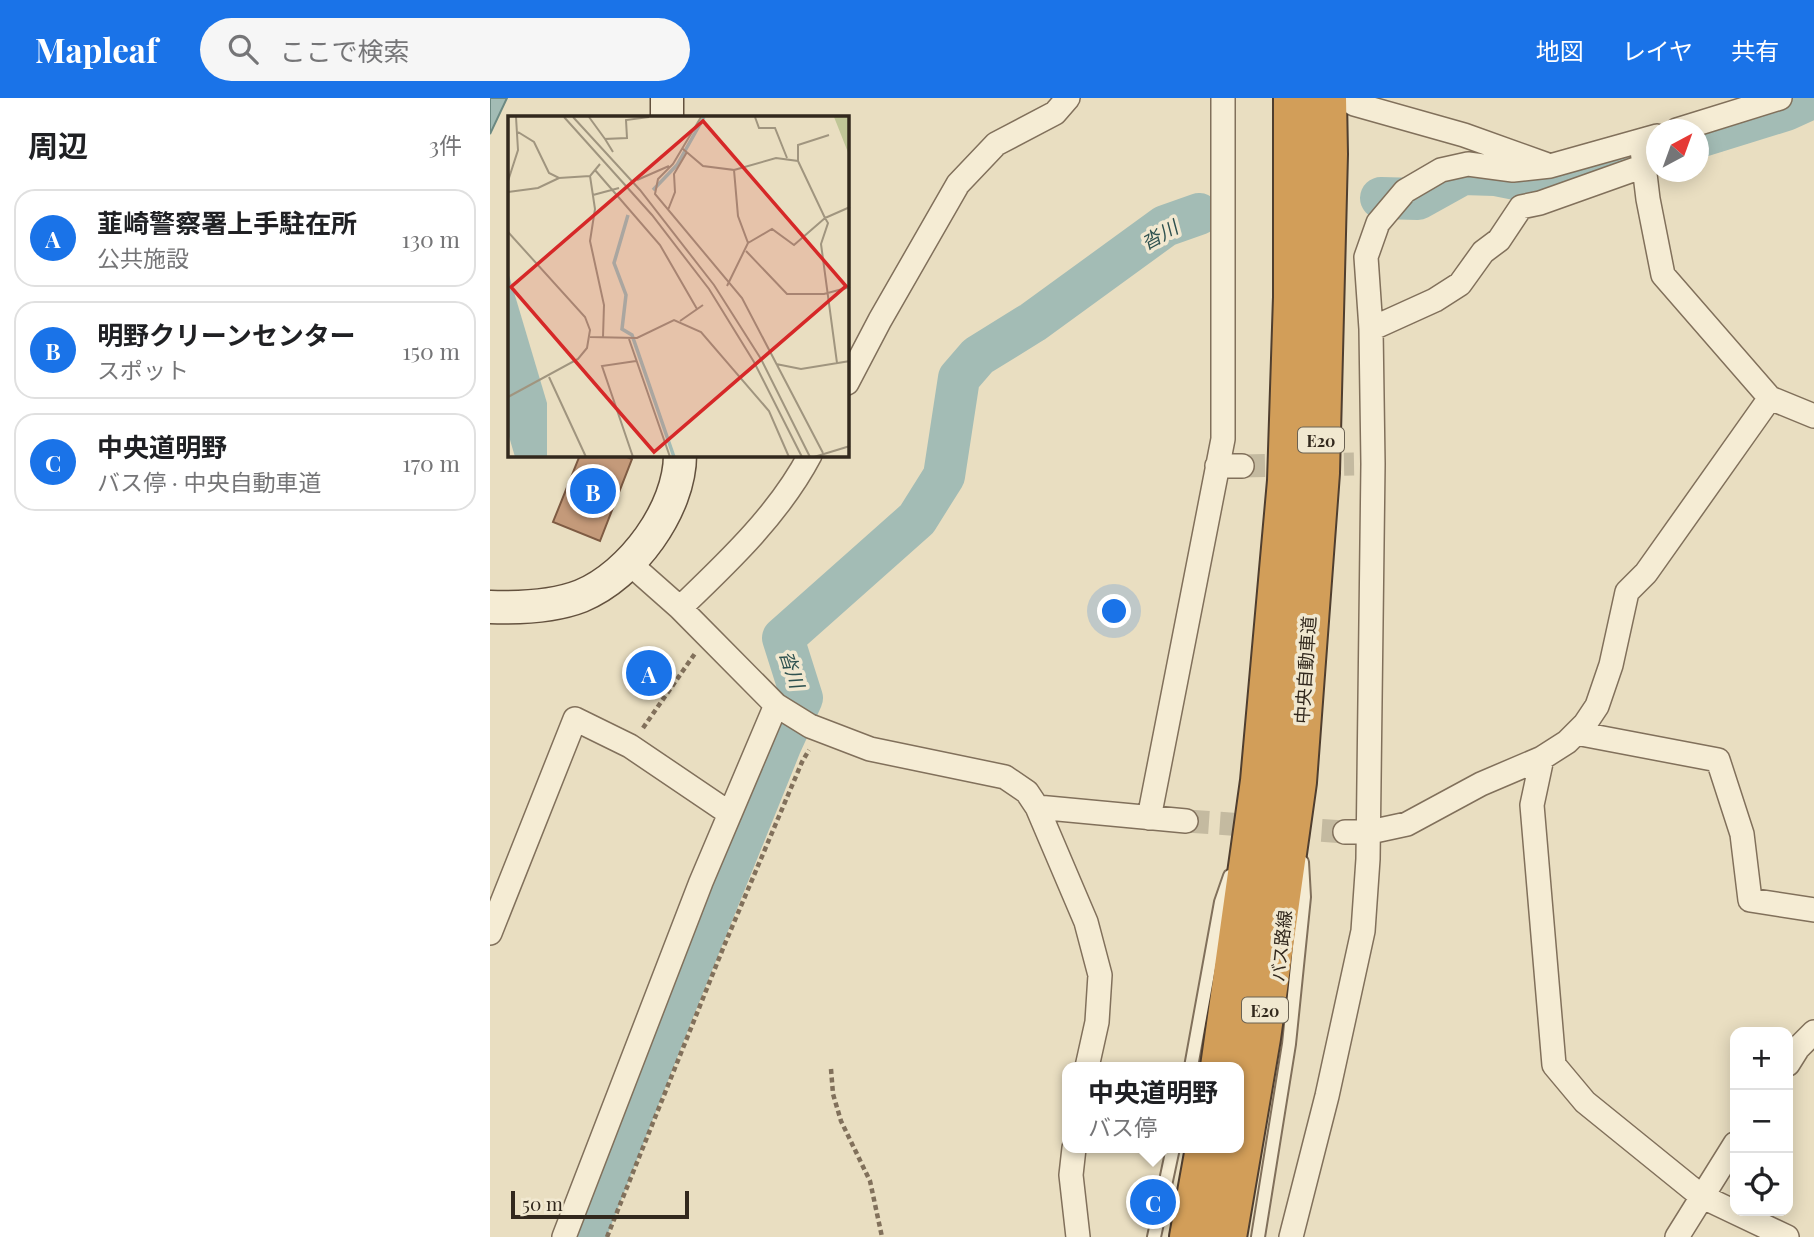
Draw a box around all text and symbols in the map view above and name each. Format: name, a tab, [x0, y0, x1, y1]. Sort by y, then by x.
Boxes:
search box	[200, 18, 690, 81]
text: Mapleaf	[35, 27, 158, 71]
icon: search	[224, 30, 262, 68]
text: ここで検索	[280, 33, 410, 68]
text: 地図	[1536, 34, 1584, 66]
text: レイヤ	[1622, 34, 1693, 66]
text: 共有	[1731, 34, 1779, 66]
inset map	[508, 116, 849, 457]
north arrow	[1646, 119, 1709, 182]
text: 周辺	[28, 125, 88, 165]
text: 3件	[429, 129, 462, 160]
text: 韮崎警察署上手駐在所	[97, 205, 357, 240]
water label: 沓川	[1136, 212, 1184, 255]
text: A	[45, 223, 61, 254]
text: 130 m	[402, 223, 460, 254]
text: 公共施設	[97, 242, 189, 273]
text: 明野クリーンセンター	[97, 317, 356, 352]
text: B	[45, 335, 61, 366]
text: 150 m	[402, 335, 460, 366]
text: スポット	[97, 354, 189, 385]
road number: E20	[1298, 428, 1344, 452]
text: 中央道明野	[97, 429, 227, 464]
text: C	[45, 447, 61, 478]
text: 170 m	[402, 447, 460, 478]
pin: B	[570, 465, 616, 517]
text: バス停 · 中央自動車道	[97, 466, 322, 497]
your location	[1097, 594, 1131, 628]
street label: 中央自動車道	[1289, 615, 1321, 725]
pin: A	[626, 647, 672, 699]
water label: 沓川	[775, 647, 812, 693]
street label: バス路線	[1265, 909, 1297, 983]
road number: E20	[1242, 998, 1288, 1022]
map controls	[1730, 1027, 1793, 1216]
button: +	[1730, 1027, 1793, 1090]
popup	[1062, 1062, 1244, 1153]
text: 中央道明野	[1088, 1074, 1218, 1109]
button: −	[1730, 1090, 1793, 1153]
text: バス停	[1088, 1111, 1157, 1142]
button: locate	[1730, 1153, 1793, 1216]
pin: C	[1130, 1176, 1176, 1228]
scale bar	[511, 1188, 690, 1220]
text: 50 m	[522, 1190, 563, 1216]

